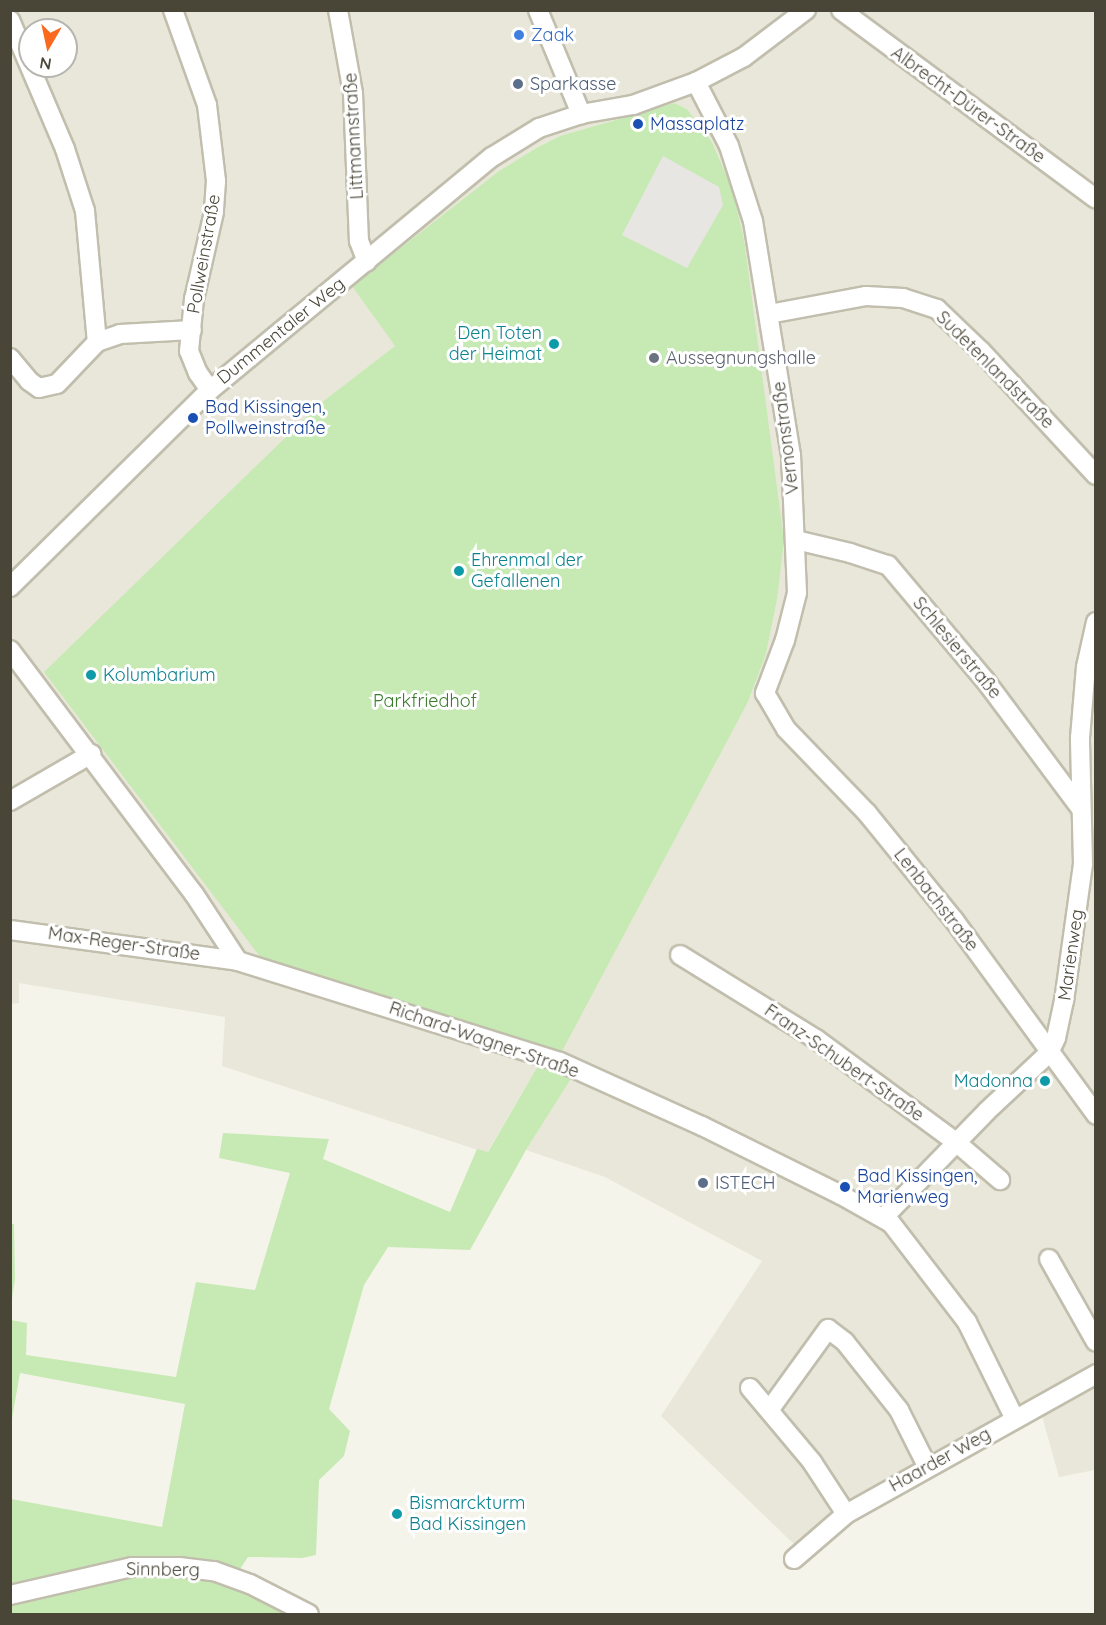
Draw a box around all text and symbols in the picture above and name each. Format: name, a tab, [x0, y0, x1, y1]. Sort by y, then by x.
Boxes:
north arrow	[18, 18, 78, 78]
place label: Zaak	[531, 24, 574, 46]
marker: Zaak	[512, 28, 526, 42]
street label: Albrecht-Dürer-Straße	[887, 42, 1049, 168]
text: N	[38, 53, 53, 75]
street label: Littmannstraße	[340, 72, 368, 200]
place label: Sparkasse	[530, 73, 616, 95]
marker: Sparkasse	[511, 77, 525, 91]
place label: Massaplatz	[650, 113, 744, 135]
marker: Massaplatz	[631, 117, 645, 131]
street label: Pollweinstraße	[183, 193, 225, 315]
street label: Dummentaler Weg	[213, 273, 349, 389]
street label: Sudetenlandstraße	[932, 307, 1058, 433]
place label: Den Toten der Heimat	[449, 323, 542, 366]
marker: Den Toten der Heimat	[547, 337, 561, 351]
place label: Aussegnungshalle	[666, 347, 816, 369]
marker: Aussegnungshalle	[647, 351, 661, 365]
street label: Vernonstraße	[768, 380, 804, 496]
place label: Bad Kissingen, Pollweinstraße	[205, 397, 326, 440]
marker: Bad Kissingen, Pollweinstraße	[186, 411, 200, 425]
place label: Ehrenmal der Gefallenen	[471, 550, 583, 592]
marker: Ehrenmal der Gefallenen	[452, 564, 466, 578]
street label: Schlesierstraße	[908, 593, 1006, 703]
place label: Kolumbarium	[103, 664, 216, 686]
marker: Kolumbarium	[84, 668, 98, 682]
park label: Parkfriedhof	[373, 690, 477, 712]
street label: Lenbachstraße	[889, 844, 983, 956]
street label: Marienweg	[1054, 908, 1088, 1002]
street label: Max-Reger-Straße	[47, 923, 201, 965]
street label: Richard-Wagner-Straße	[386, 997, 582, 1083]
street label: Franz-Schubert-Straße	[760, 1000, 928, 1126]
place label: Madonna	[954, 1070, 1033, 1092]
marker: Madonna	[1038, 1074, 1052, 1088]
place label: Bad Kissingen, Marienweg	[857, 1166, 978, 1208]
place label: ISTECH	[715, 1172, 775, 1194]
marker: ISTECH	[696, 1176, 710, 1190]
marker: Bad Kissingen, Marienweg	[838, 1180, 852, 1194]
street label: Haarder Weg	[885, 1423, 995, 1497]
place label: Bismarckturm Bad Kissingen	[409, 1493, 526, 1536]
marker: Bismarckturm Bad Kissingen	[390, 1507, 404, 1521]
street label: Sinnberg	[126, 1559, 200, 1581]

